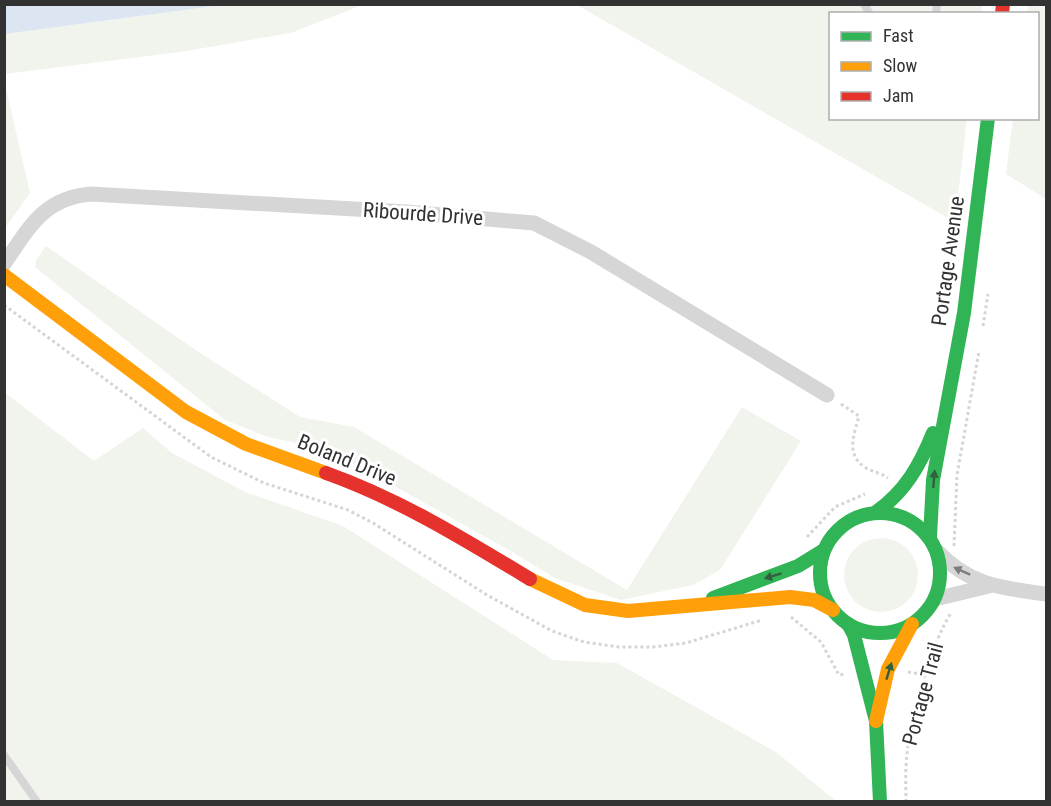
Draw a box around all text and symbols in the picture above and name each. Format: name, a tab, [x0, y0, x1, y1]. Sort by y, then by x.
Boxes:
legend	[829, 12, 1039, 120]
text: Fast	[883, 25, 914, 46]
text: Slow	[883, 55, 918, 76]
text: Jam	[883, 85, 914, 106]
street label: Portage Avenue	[927, 194, 969, 327]
street label: Ribourde Drive	[362, 198, 484, 230]
street label: Boland Drive	[294, 429, 400, 491]
one-way arrow	[929, 469, 939, 488]
one-way arrow	[953, 566, 970, 575]
one-way arrow	[764, 572, 782, 581]
street label: Portage Trail	[898, 640, 948, 748]
one-way arrow	[885, 662, 894, 680]

